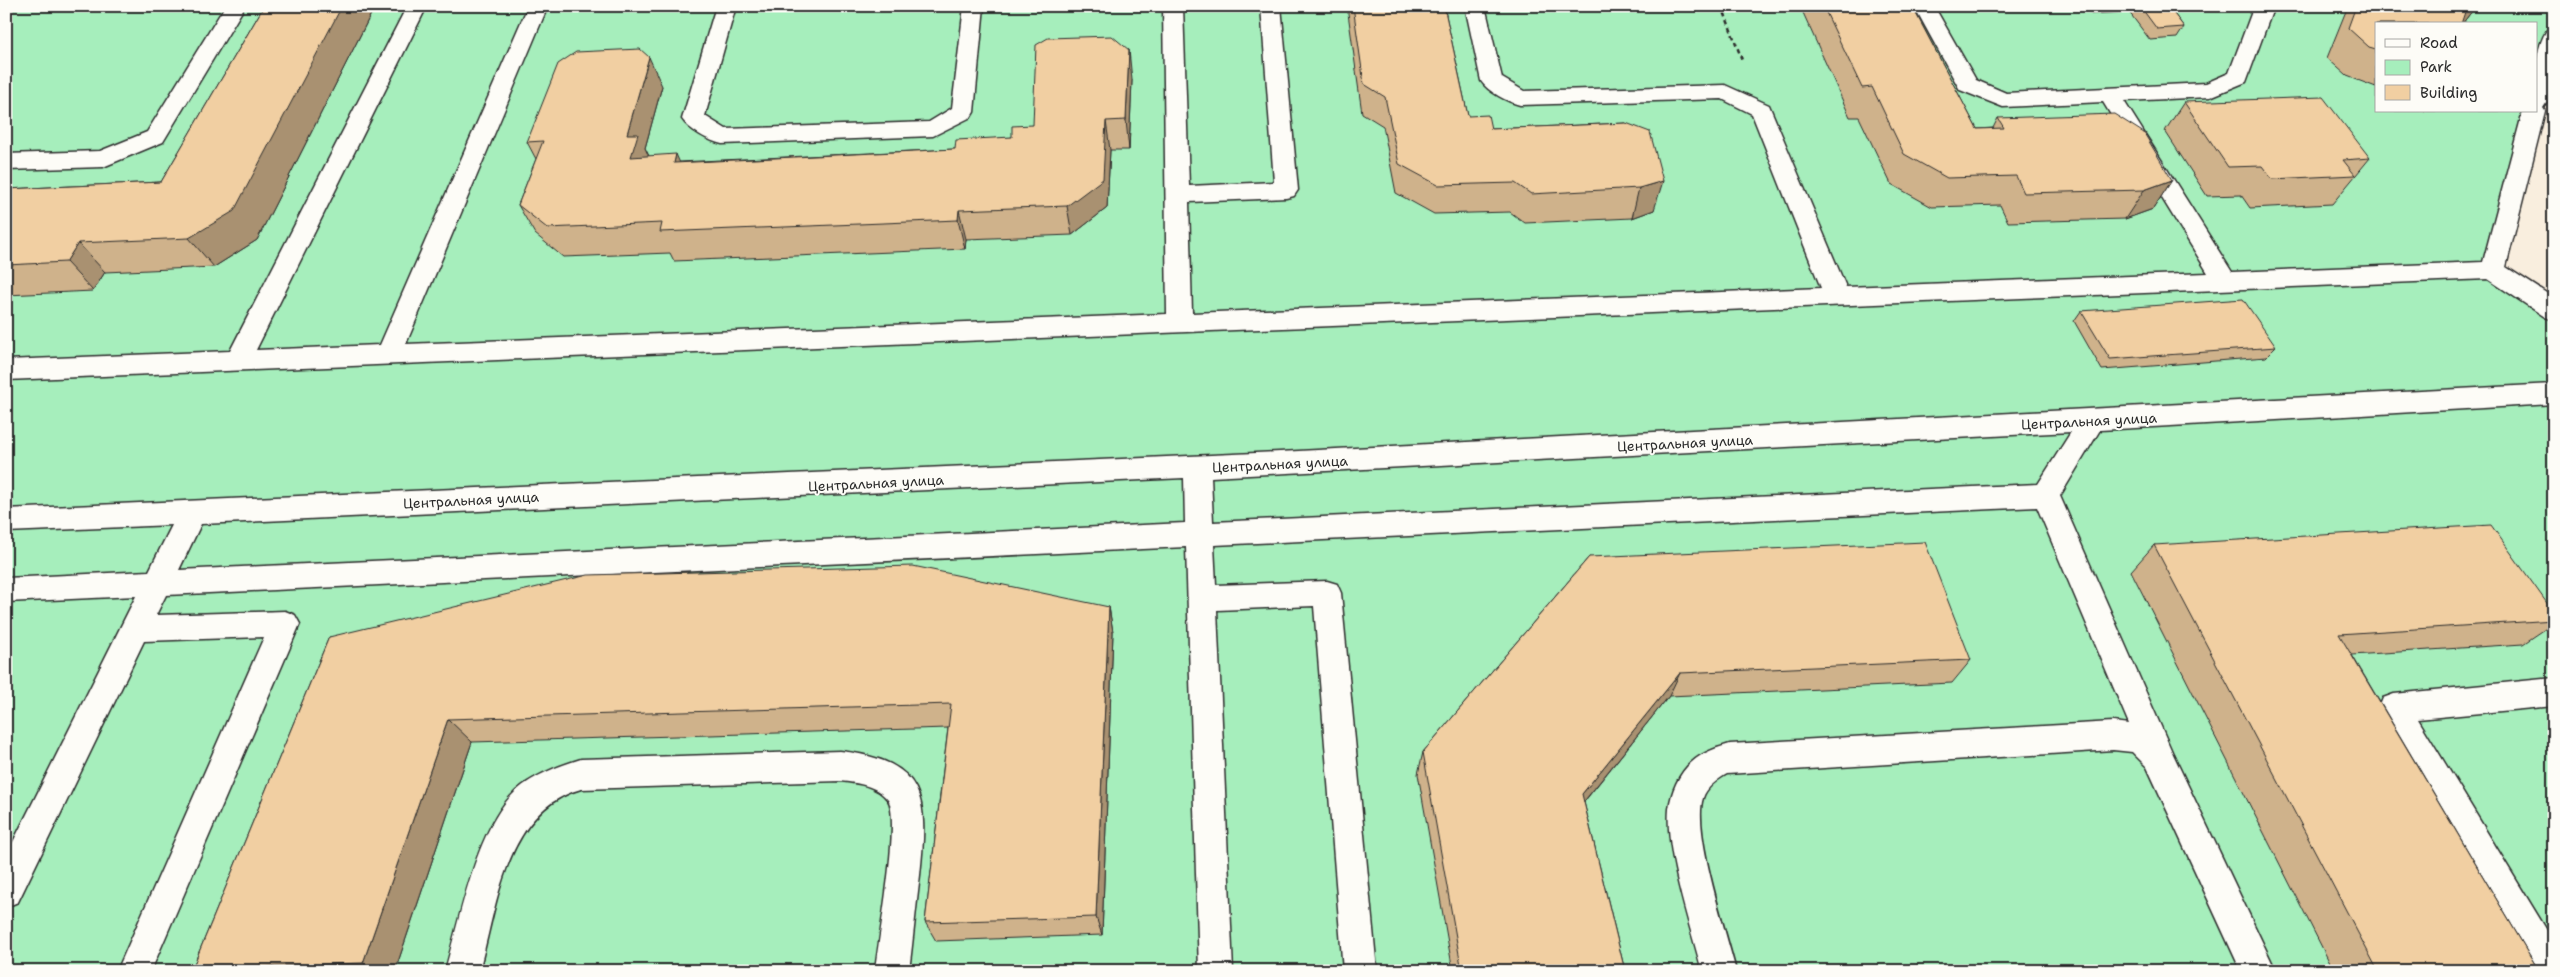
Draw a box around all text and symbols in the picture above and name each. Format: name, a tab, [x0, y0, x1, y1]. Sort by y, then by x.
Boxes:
legend	[2375, 22, 2538, 112]
text: Road	[2420, 33, 2458, 53]
text: Park	[2420, 57, 2452, 77]
text: Building	[2420, 83, 2477, 103]
street label: Центральная улица	[2021, 408, 2158, 434]
street label: Центральная улица	[1617, 430, 1754, 456]
street label: Центральная улица	[1212, 451, 1349, 477]
street label: Центральная улица	[808, 470, 945, 496]
street label: Центральная улица	[403, 487, 540, 513]

